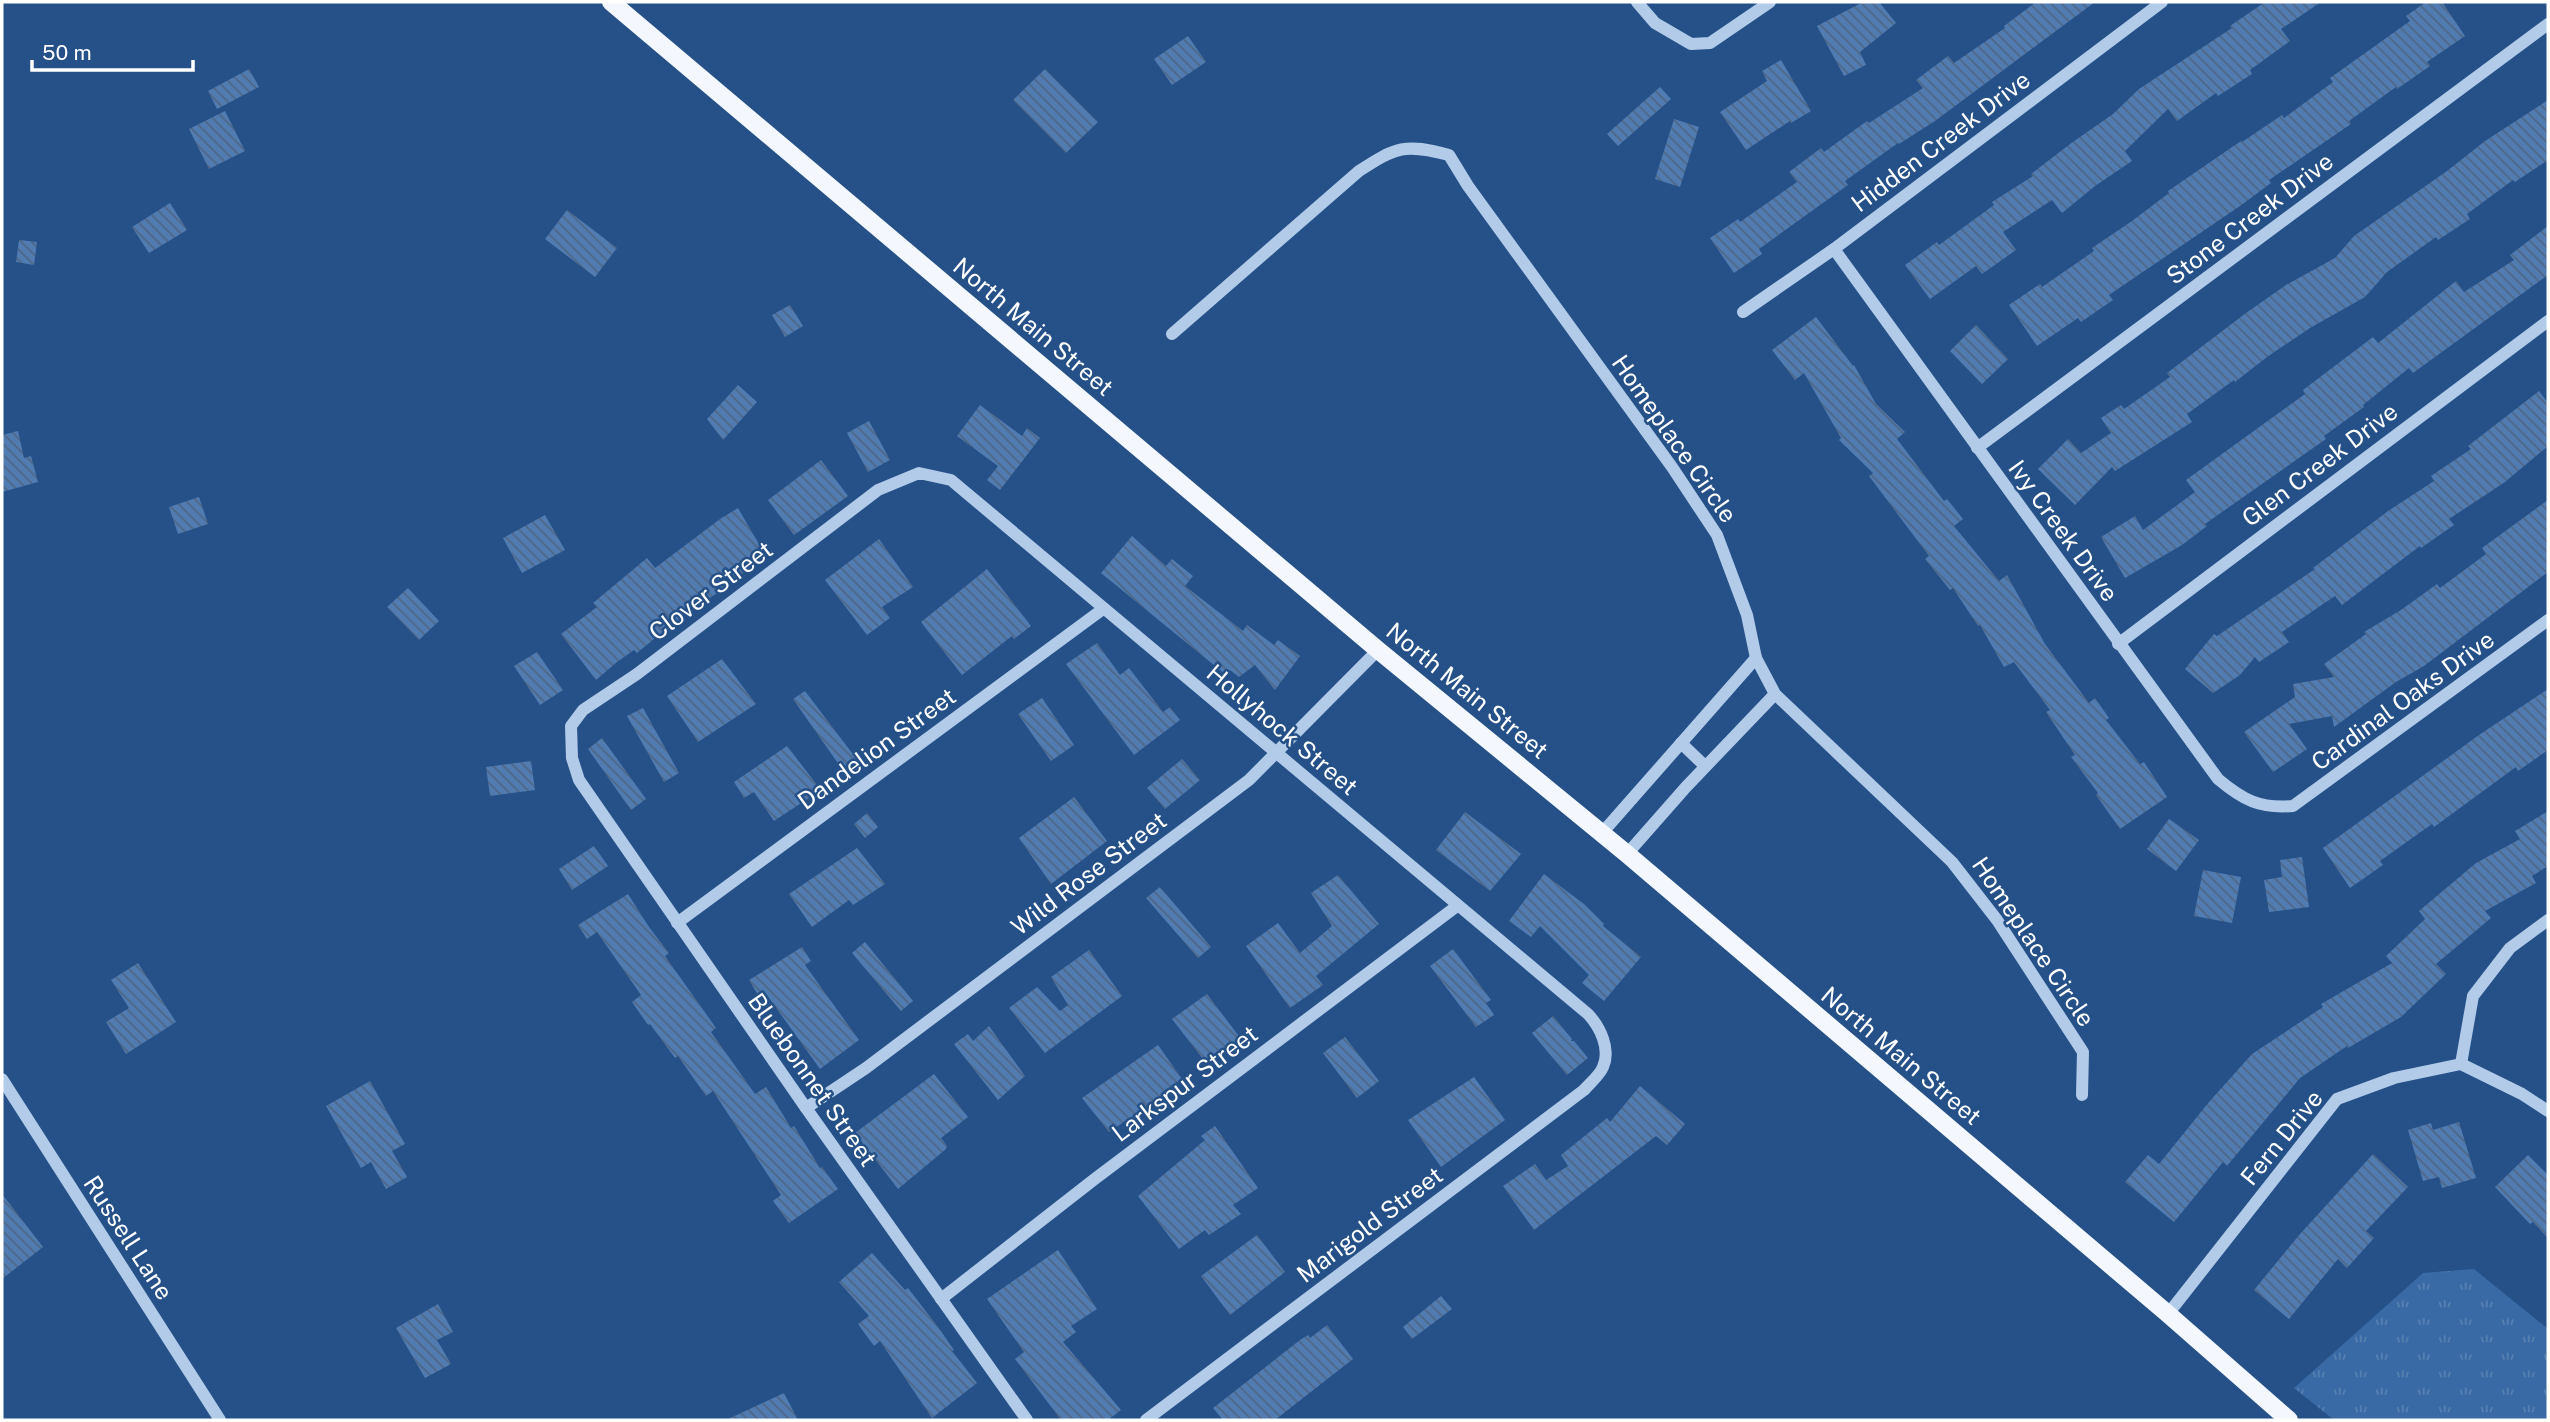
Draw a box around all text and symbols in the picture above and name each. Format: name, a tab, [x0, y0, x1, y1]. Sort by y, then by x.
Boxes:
scale bar	[32, 28, 192, 72]
text: 50 m	[42, 40, 92, 65]
street label: Hidden Creek Drive	[1846, 65, 2035, 217]
street label: Stone Creek Drive	[2161, 147, 2338, 290]
street label: North Main Street	[948, 251, 1119, 401]
street label: Homeplace Circle	[1607, 349, 1743, 528]
street label: Glen Creek Drive	[2236, 397, 2403, 532]
street label: Ivy Creek Drive	[2003, 454, 2124, 606]
street label: Clover Street	[643, 535, 778, 646]
street label: North Main Street	[1381, 616, 1554, 764]
street label: Cardinal Oaks Drive	[2306, 625, 2499, 776]
street label: Hollyhock Street	[1202, 658, 1364, 800]
street label: Dandelion Street	[792, 682, 961, 815]
street label: Wild Rose Street	[1005, 806, 1171, 941]
street label: Homeplace Circle	[1967, 852, 2101, 1031]
street label: North Main Street	[1816, 980, 1987, 1130]
street label: Bluebonnet Street	[743, 988, 883, 1171]
street label: Larkspur Street	[1106, 1019, 1263, 1147]
street label: Fern Drive	[2234, 1084, 2328, 1190]
street label: Marigold Street	[1291, 1160, 1448, 1288]
street label: Russell Lane	[78, 1170, 179, 1305]

